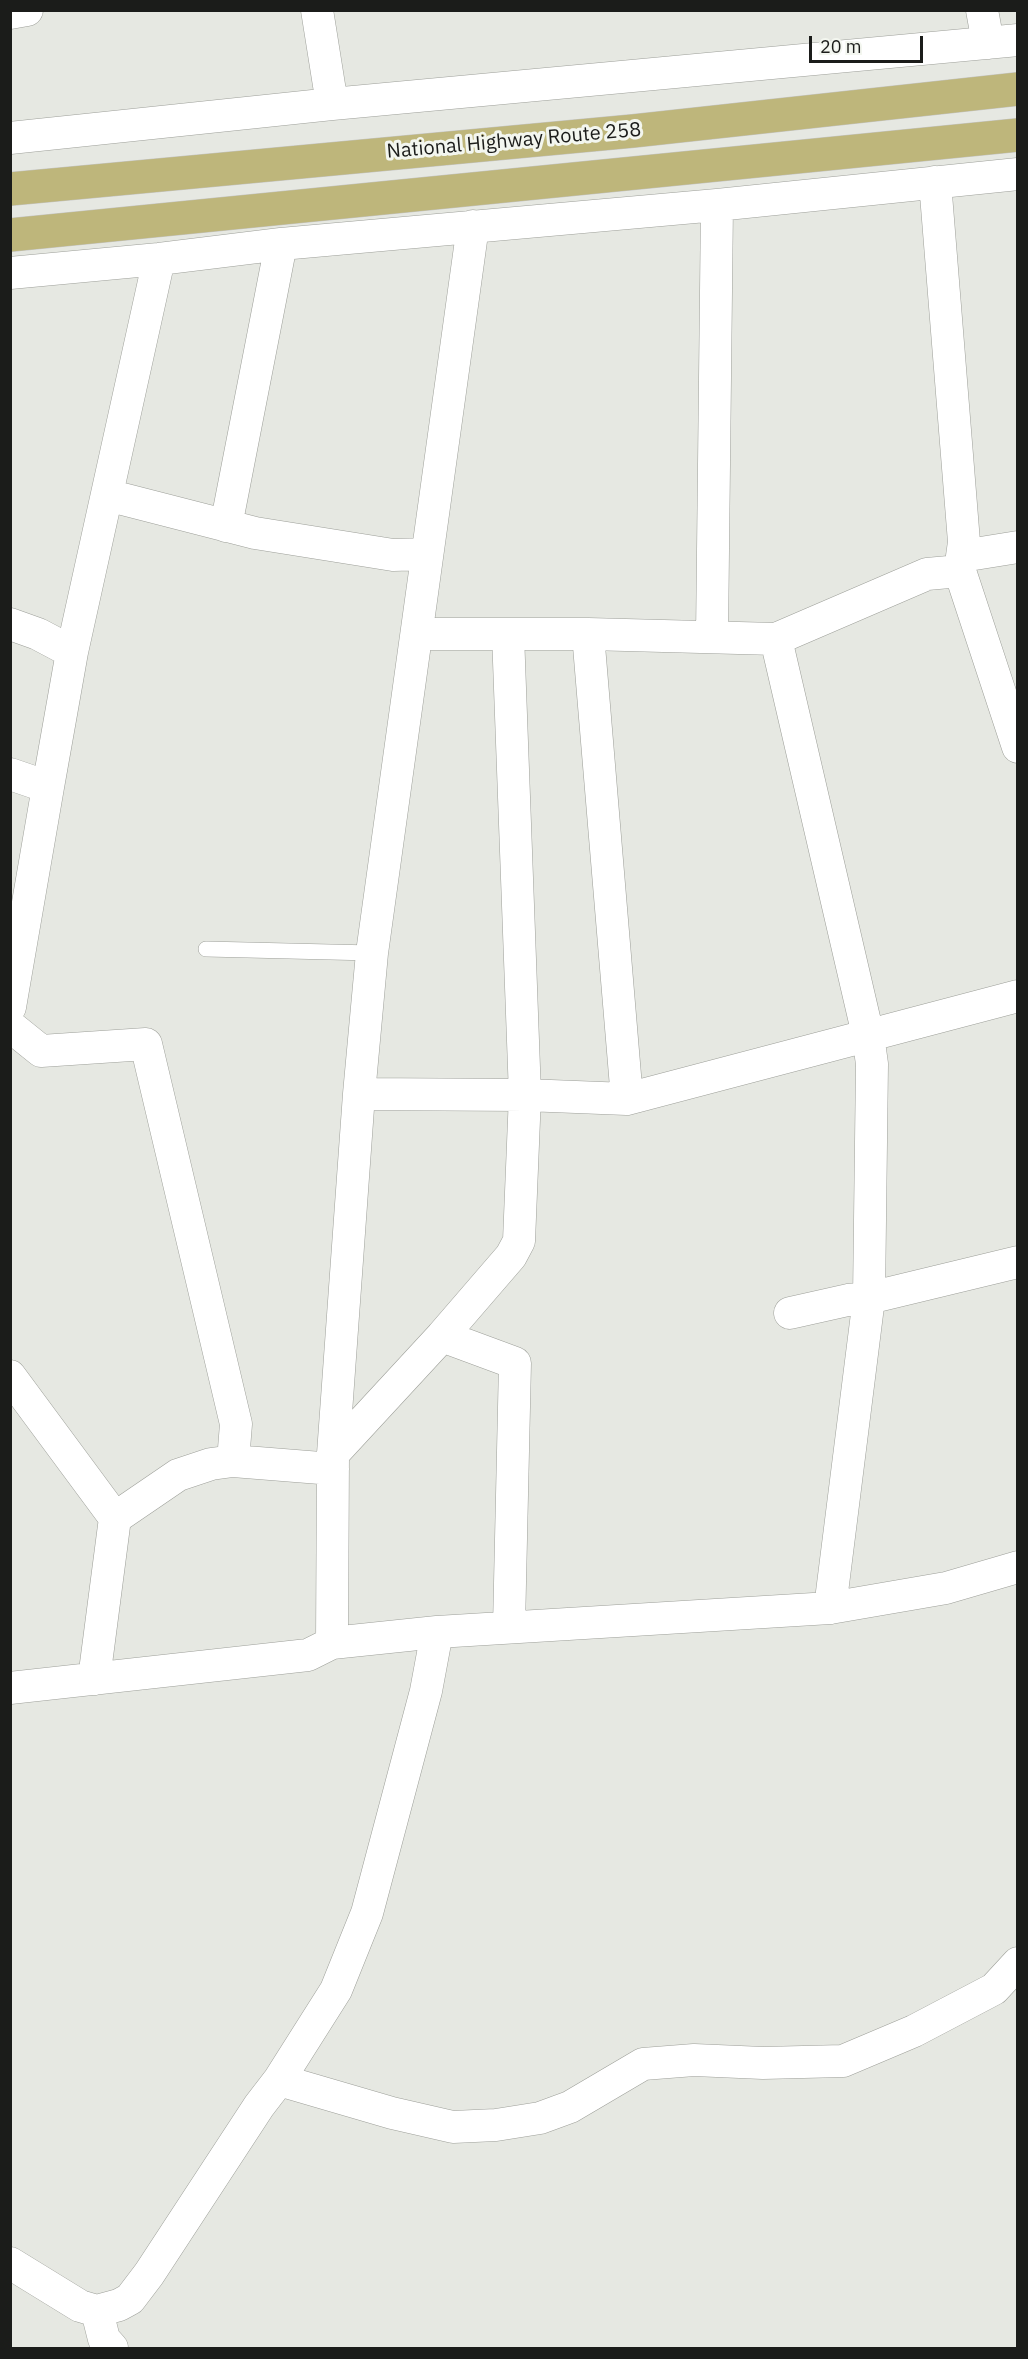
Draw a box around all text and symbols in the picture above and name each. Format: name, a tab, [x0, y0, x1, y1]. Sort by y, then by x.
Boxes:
scale bar	[812, 24, 926, 62]
text: 20 m	[820, 35, 862, 58]
street label: National Highway Route 258	[386, 118, 642, 164]

